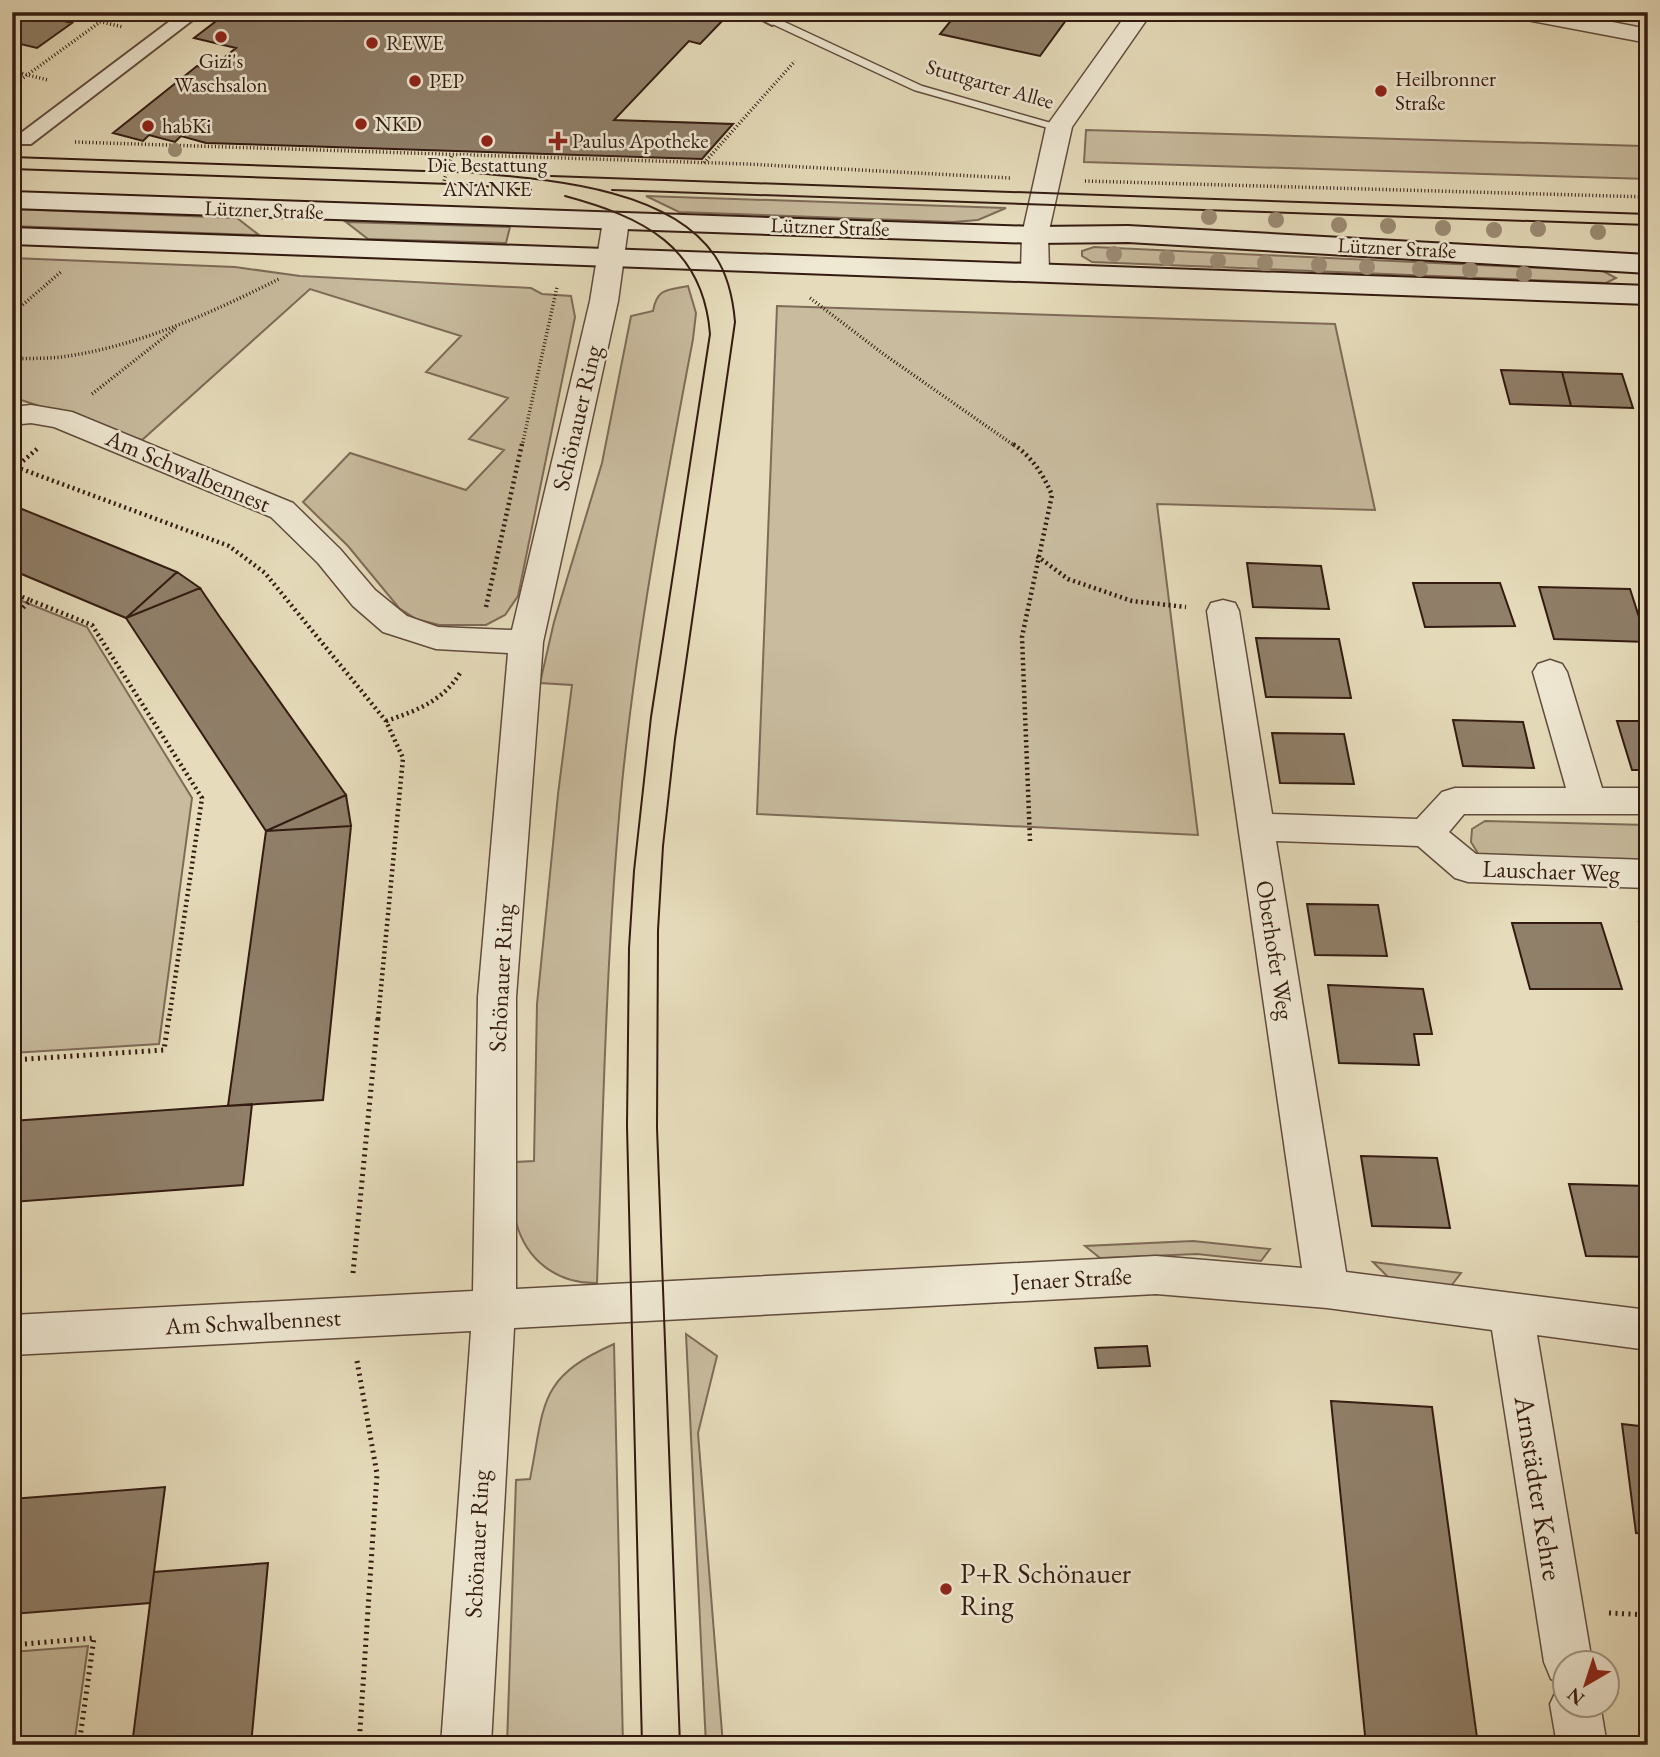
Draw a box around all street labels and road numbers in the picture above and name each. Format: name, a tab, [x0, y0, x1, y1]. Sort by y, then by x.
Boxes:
street label: Stuttgarter Allee	[923, 52, 1057, 115]
street label: Lützner Straße	[204, 194, 324, 225]
street label: Lützner Straße	[770, 211, 890, 242]
street label: Lützner Straße	[1337, 231, 1457, 264]
street label: Schönauer Ring	[545, 342, 608, 494]
street label: Am Schwalbennest	[100, 422, 276, 519]
street label: Lauschaer Weg	[1482, 853, 1621, 888]
street label: Oberhofer Weg	[1249, 878, 1302, 1022]
street label: Schönauer Ring	[481, 903, 520, 1053]
street label: Jenaer Straße	[1009, 1260, 1133, 1297]
street label: Am Schwalbennest	[163, 1301, 342, 1342]
street label: Arnstädter Kehre	[1507, 1392, 1571, 1583]
street label: Schönauer Ring	[457, 1469, 496, 1619]

